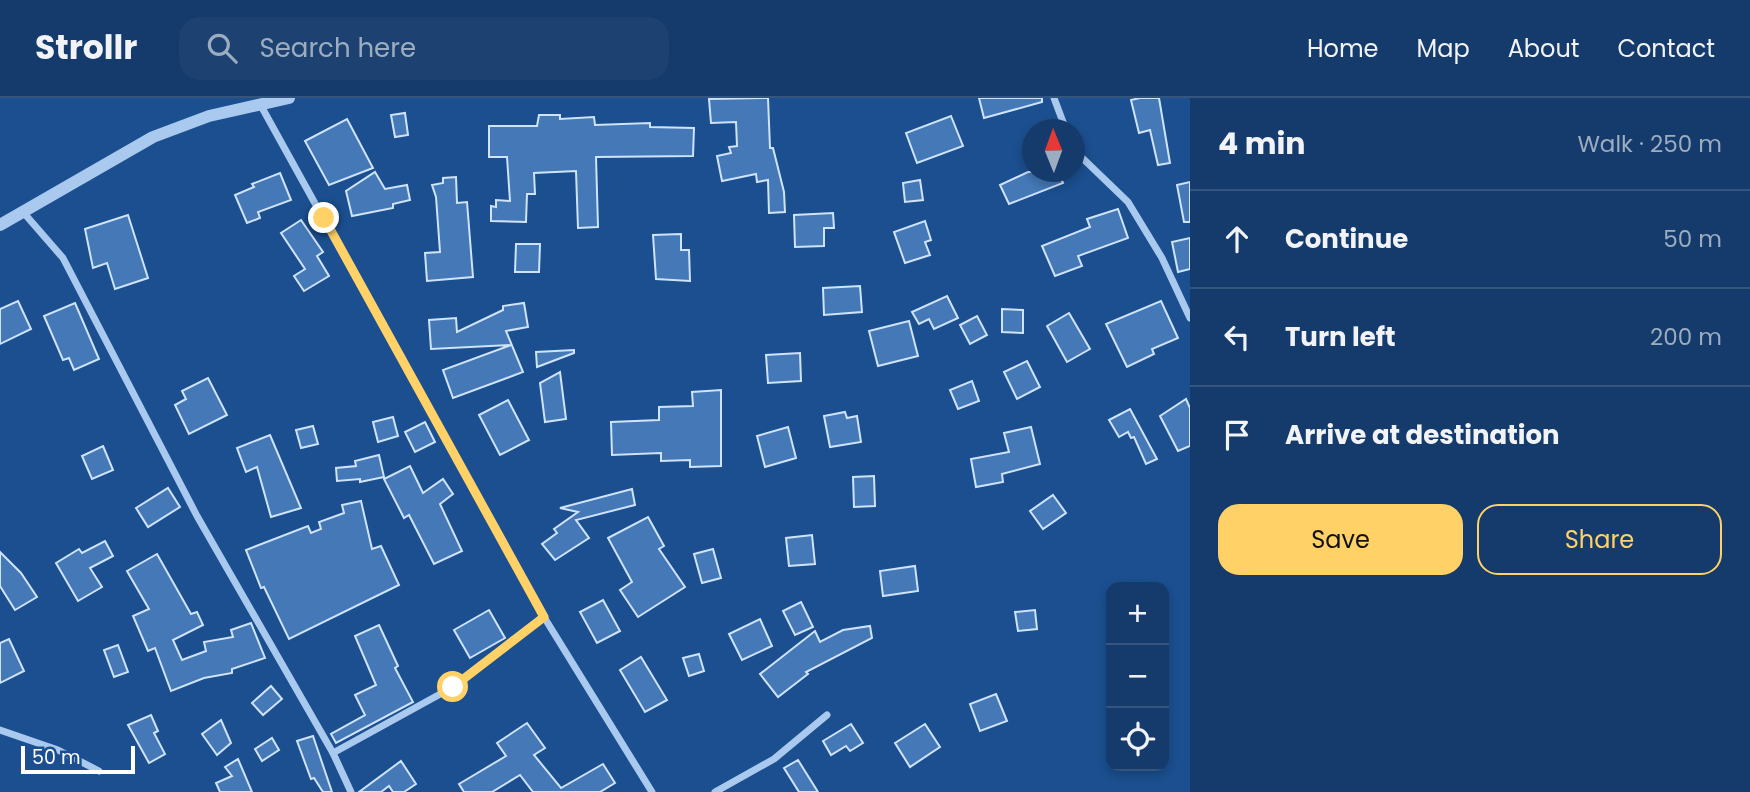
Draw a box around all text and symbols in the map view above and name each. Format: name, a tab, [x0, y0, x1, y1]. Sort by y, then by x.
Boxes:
search box	[179, 17, 669, 80]
text: Strollr	[35, 24, 137, 71]
icon: search	[203, 29, 241, 67]
text: Search here	[259, 30, 416, 66]
text: Home	[1307, 32, 1379, 65]
text: Map	[1417, 32, 1470, 65]
text: About	[1508, 32, 1579, 65]
text: Contact	[1617, 32, 1715, 65]
north arrow	[1022, 119, 1085, 182]
text: 4 min	[1218, 122, 1306, 165]
text: Walk · 250 m	[1577, 128, 1722, 160]
route end	[308, 202, 339, 233]
icon: ahead	[1218, 220, 1256, 258]
text: Continue	[1285, 221, 1408, 257]
text: 50 m	[1663, 223, 1722, 255]
icon: left	[1218, 318, 1256, 356]
text: Turn left	[1285, 319, 1396, 355]
text: 200 m	[1650, 321, 1722, 353]
icon: arrive	[1218, 416, 1256, 454]
text: Arrive at destination	[1285, 417, 1560, 453]
button: Save	[1218, 504, 1463, 575]
button: Share	[1477, 504, 1722, 575]
map controls	[1106, 582, 1169, 771]
button: +	[1106, 582, 1169, 645]
button: −	[1106, 645, 1169, 708]
route start	[437, 671, 468, 702]
button: locate	[1106, 708, 1169, 771]
scale bar	[21, 743, 135, 775]
text: 50 m	[32, 744, 81, 771]

